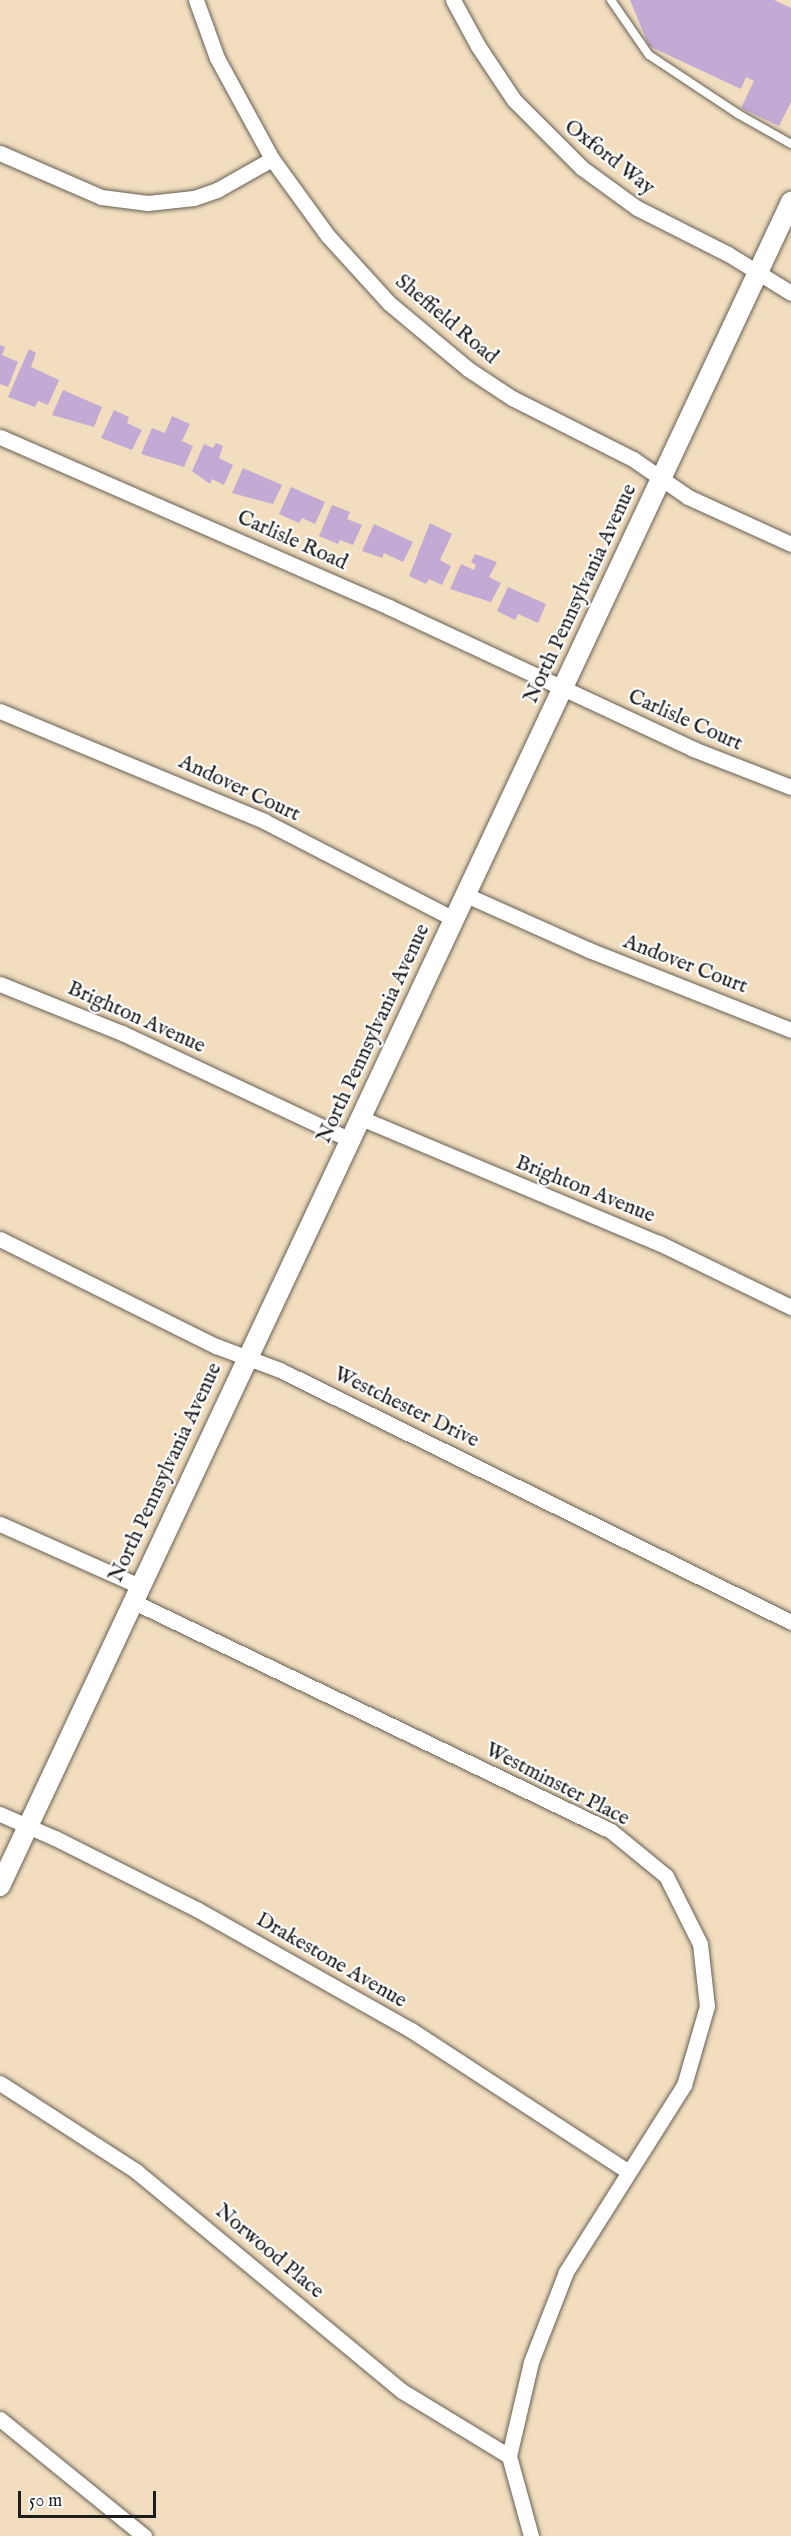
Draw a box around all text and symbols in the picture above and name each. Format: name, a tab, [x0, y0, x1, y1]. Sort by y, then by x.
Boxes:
street label: Oxford Way	[559, 115, 659, 201]
street label: Sheffield Road	[389, 270, 503, 370]
street label: North Pennsylvania Avenue	[519, 480, 643, 708]
street label: Carlisle Road	[233, 506, 351, 576]
street label: Carlisle Court	[624, 685, 746, 757]
street label: Andover Court	[174, 750, 304, 828]
street label: North Pennsylvania Avenue	[312, 920, 436, 1148]
street label: Andover Court	[619, 930, 751, 1000]
street label: Brighton Avenue	[63, 976, 209, 1060]
street label: Brighton Avenue	[512, 1151, 658, 1229]
street label: North Pennsylvania Avenue	[104, 1359, 228, 1587]
street label: Westchester Drive	[329, 1362, 483, 1454]
street label: Westminster Place	[481, 1738, 633, 1832]
street label: Drakestone Avenue	[251, 1908, 411, 2014]
street label: Norwood Place	[209, 2199, 329, 2305]
scale bar	[21, 2479, 159, 2517]
text: 50 m	[29, 2490, 62, 2513]

